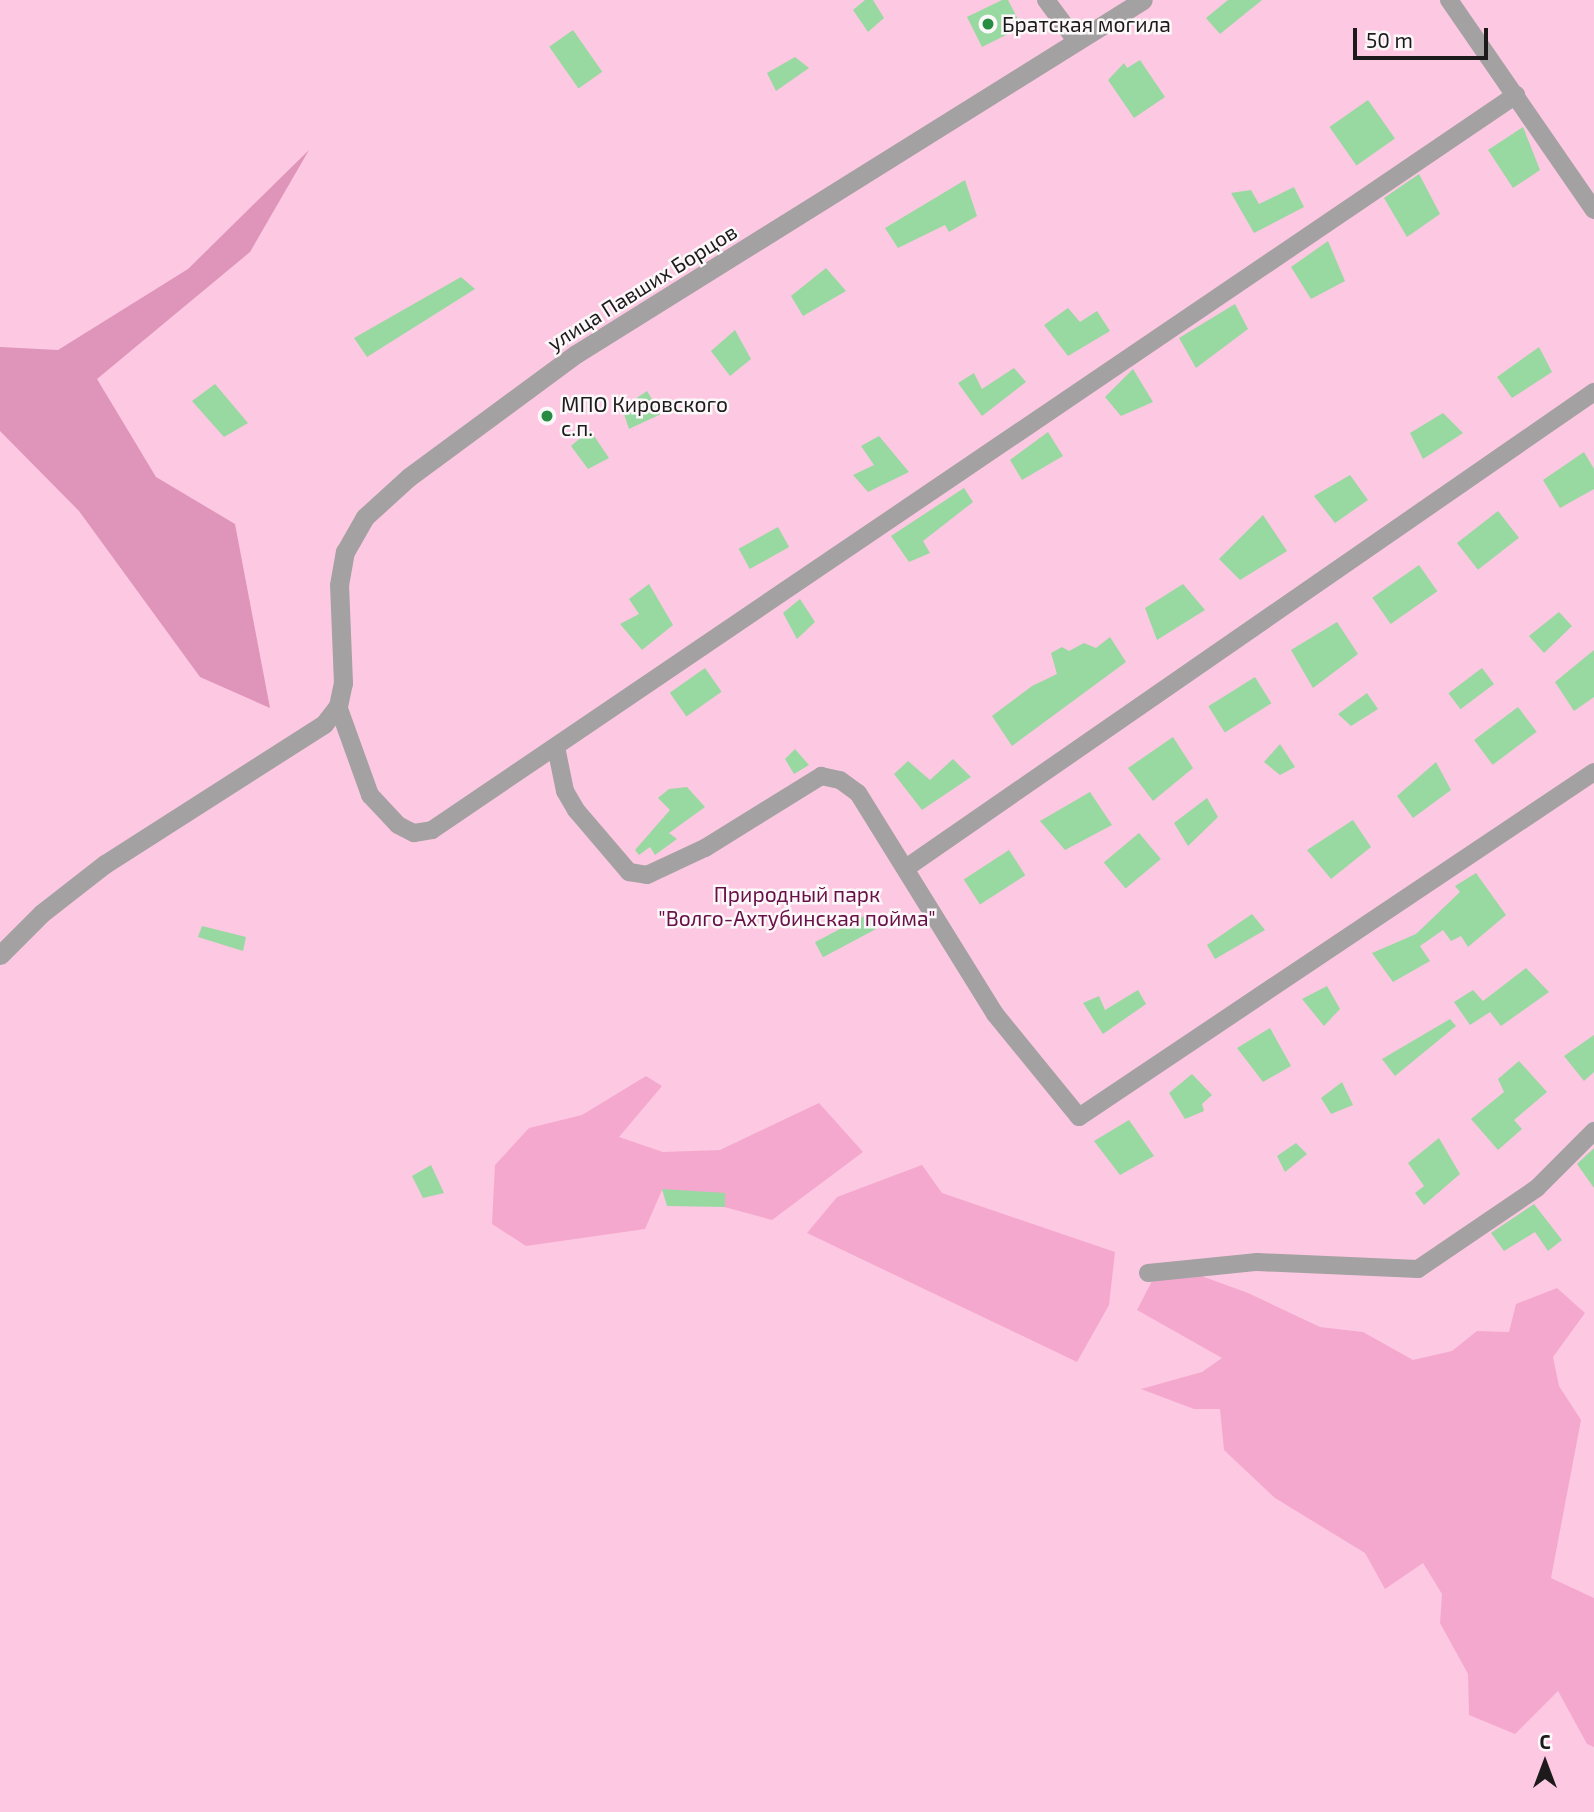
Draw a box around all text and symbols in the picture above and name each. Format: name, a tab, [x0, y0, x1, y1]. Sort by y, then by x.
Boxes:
place label: Братская могила	[1002, 11, 1171, 37]
scale bar	[1356, 14, 1491, 58]
marker: Братская могила	[980, 16, 996, 32]
text: 50 m	[1366, 27, 1413, 52]
street label: улица Павших Борцов	[543, 218, 741, 356]
place label: МПО Кировского с.п.	[561, 391, 728, 441]
marker: МПО Кировского с.п.	[539, 408, 555, 424]
park label: Природный парк "Волго-Ахтубинская пойма"	[658, 881, 936, 931]
north arrow	[1510, 1728, 1580, 1798]
text: С	[1539, 1730, 1551, 1753]

